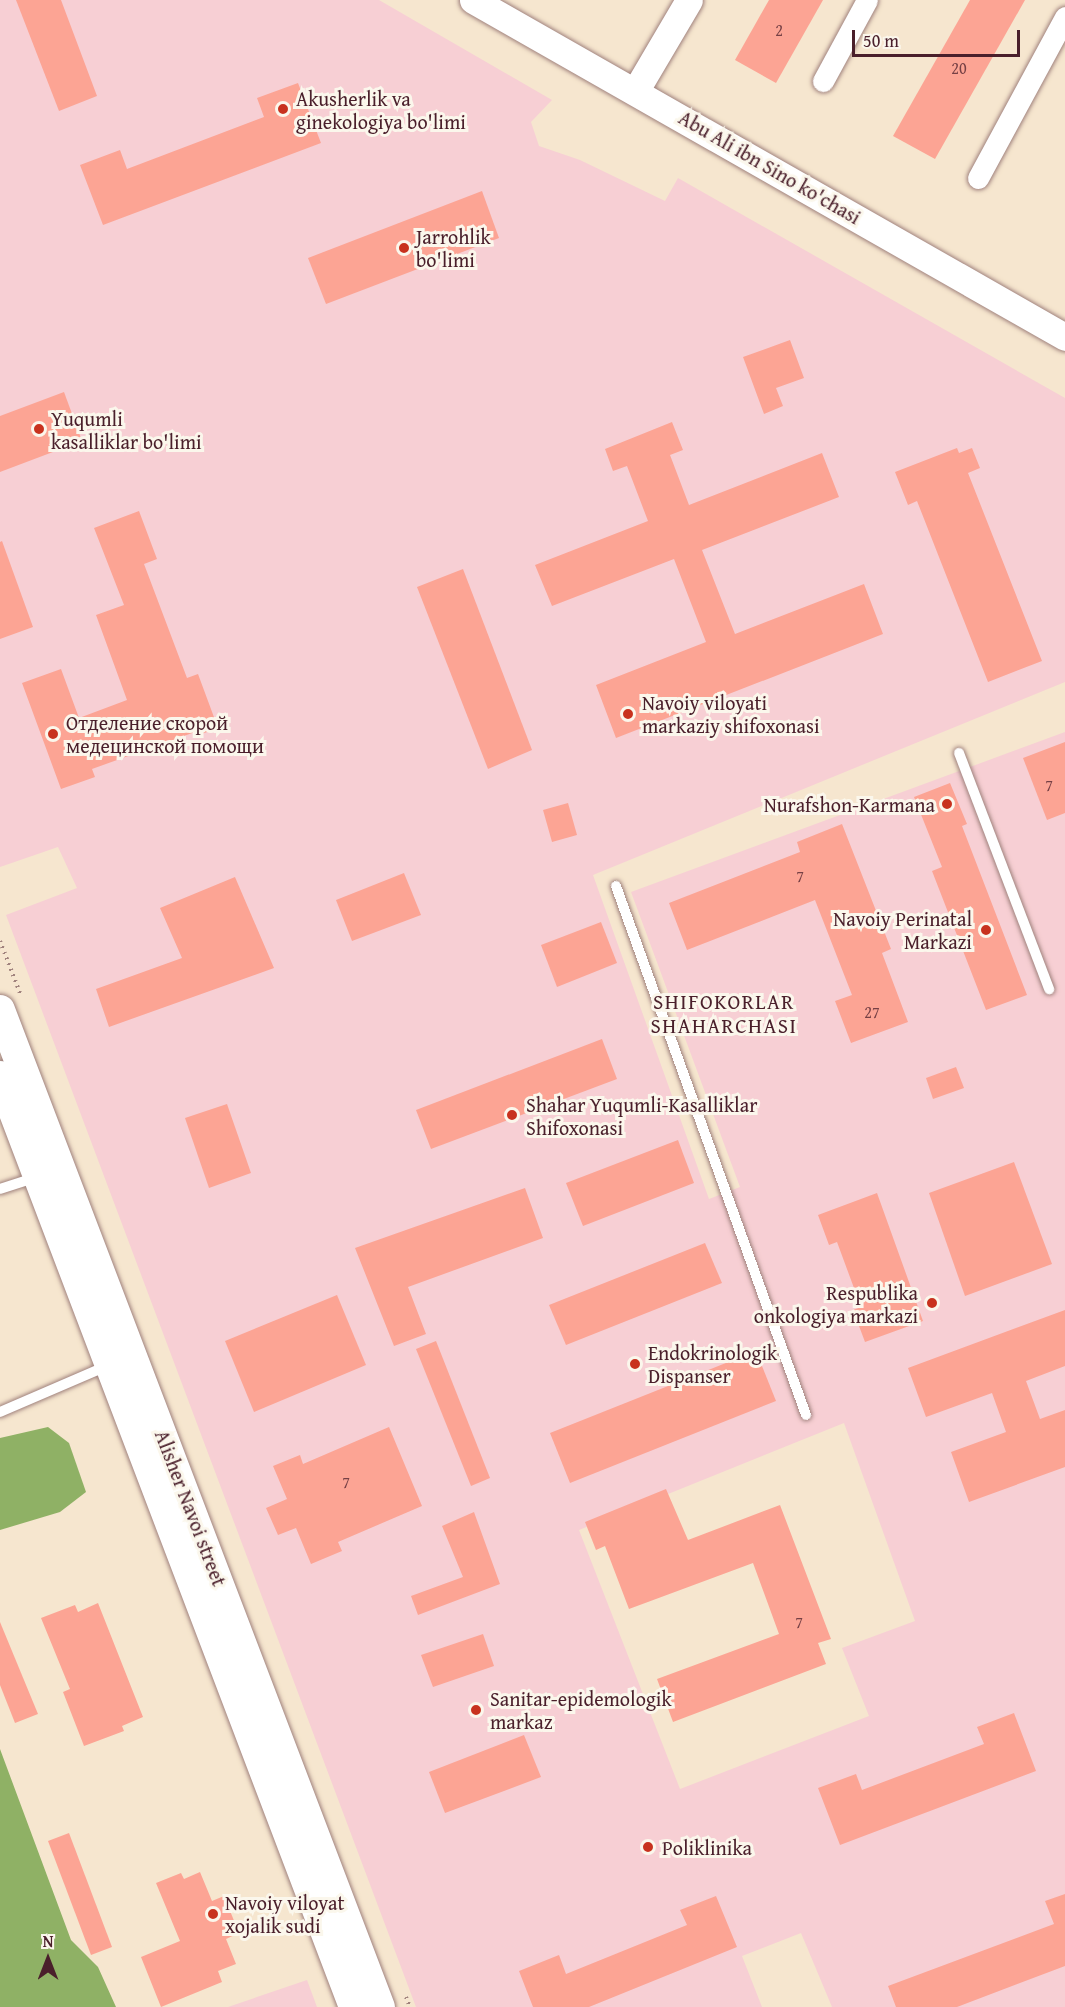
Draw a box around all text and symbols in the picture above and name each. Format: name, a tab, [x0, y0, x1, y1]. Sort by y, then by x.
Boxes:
scale bar	[855, 18, 1023, 56]
house number: 2	[775, 20, 783, 40]
text: 50 m	[863, 27, 899, 54]
house number: 20	[951, 58, 967, 78]
place label: Akusherlik va ginekologiya bo'limi	[296, 86, 466, 133]
marker: Akusherlik va ginekologiya bo'limi	[274, 100, 292, 118]
street label: Abu Ali ibn Sino ko'chasi	[675, 105, 865, 229]
place label: Jarrohlik bo'limi	[416, 225, 491, 272]
marker: Jarrohlik bo'limi	[397, 241, 411, 255]
place label: Yuqumli kasalliklar bo'limi	[51, 406, 202, 453]
marker: Yuqumli kasalliklar bo'limi	[32, 422, 46, 436]
place label: Navoiy viloyati markaziy shifoxonasi	[642, 690, 820, 737]
marker: Navoiy viloyati markaziy shifoxonasi	[619, 705, 637, 723]
place label: Отделение скорой медецинской помощи	[66, 710, 264, 757]
marker: Отделение скорой медецинской помощи	[44, 725, 62, 743]
house number: 7	[1045, 775, 1053, 795]
place label: Nurafshon-Karmana	[764, 792, 935, 816]
marker: Nurafshon-Karmana	[940, 797, 954, 811]
house number: 7	[796, 866, 804, 886]
place label: Navoiy Perinatal Markazi	[833, 906, 972, 953]
marker: Navoiy Perinatal Markazi	[977, 921, 995, 939]
district label: SHIFOKORLAR SHAHARCHASI	[651, 989, 797, 1039]
house number: 27	[864, 1002, 880, 1022]
place label: Shahar Yuqumli-Kasalliklar Shifoxonasi	[526, 1092, 757, 1139]
marker: Shahar Yuqumli-Kasalliklar Shifoxonasi	[503, 1106, 521, 1124]
place label: Respublika onkologiya markazi	[754, 1280, 918, 1327]
marker: Respublika onkologiya markazi	[923, 1294, 941, 1312]
place label: Endokrinologik Dispanser	[648, 1340, 777, 1387]
marker: Endokrinologik Dispanser	[626, 1355, 644, 1373]
street label: Alisher Navoi street	[150, 1427, 232, 1589]
house number: 7	[342, 1472, 350, 1492]
house number: 7	[795, 1612, 803, 1632]
place label: Sanitar-epidemologik markaz	[490, 1686, 672, 1733]
marker: Sanitar-epidemologik markaz	[467, 1701, 485, 1719]
place label: Poliklinika	[662, 1835, 752, 1859]
marker: Poliklinika	[639, 1838, 657, 1856]
place label: Navoiy viloyat xojalik sudi	[225, 1890, 345, 1937]
marker: Navoiy viloyat xojalik sudi	[206, 1907, 220, 1921]
north arrow	[18, 1929, 78, 1989]
text: N	[43, 1929, 53, 1953]

